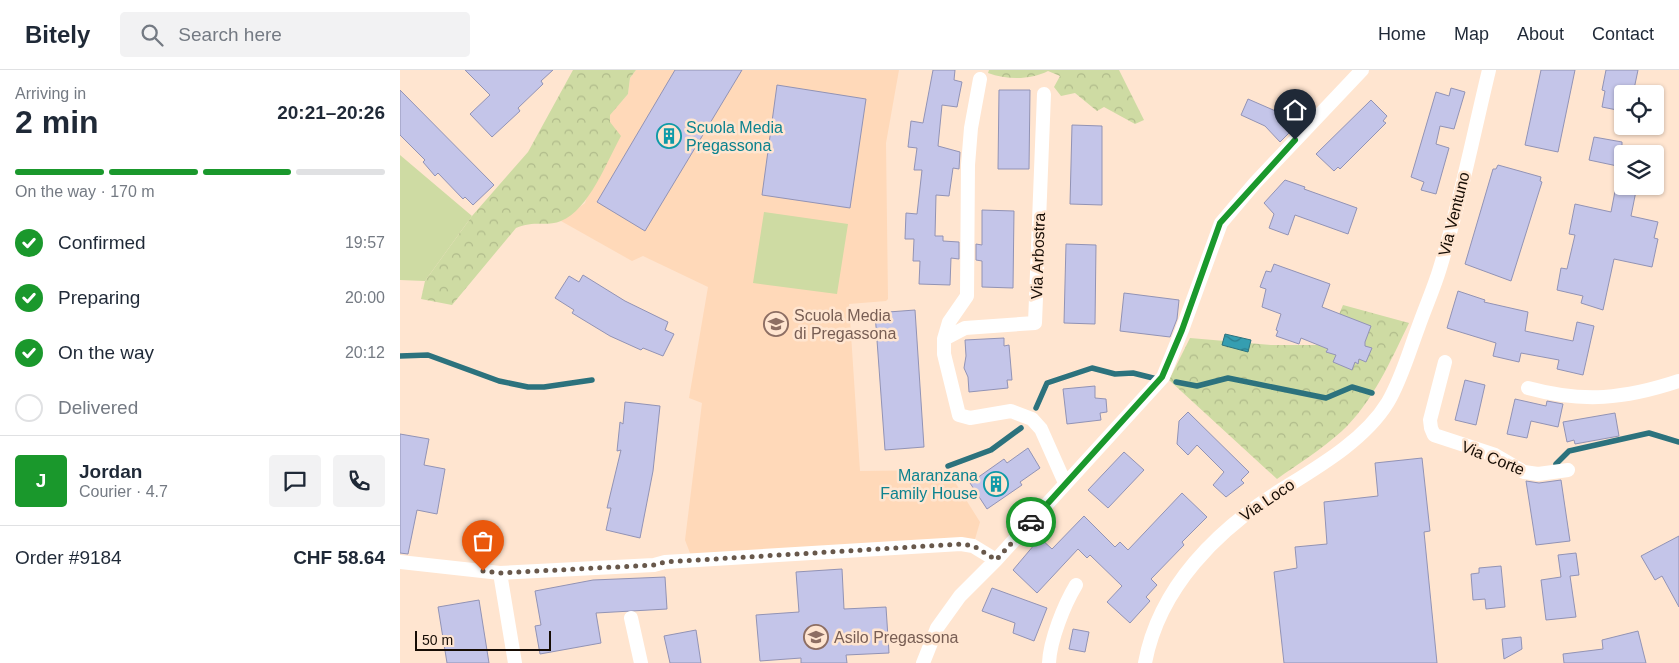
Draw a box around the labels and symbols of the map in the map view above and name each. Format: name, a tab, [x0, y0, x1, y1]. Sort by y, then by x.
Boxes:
pin	[1274, 89, 1316, 140]
place label: Scuola Media Pregassona	[686, 119, 783, 154]
building icon: Scuola Media Pregassona	[656, 123, 682, 149]
street label: Via Ventuno	[1435, 170, 1473, 258]
street label: Via Arbostra	[1028, 212, 1048, 300]
place label: Scuola Media di Pregassona	[794, 307, 896, 342]
school or university icon: Scuola Media di Pregassona	[763, 311, 789, 337]
street label: Via Corte	[1459, 438, 1527, 478]
place label: Maranzana Family House	[880, 467, 978, 502]
building icon: Maranzana Family House	[983, 471, 1009, 497]
street label: Via Loco	[1237, 476, 1298, 524]
courier	[1006, 497, 1056, 547]
pin	[462, 520, 504, 571]
school or university icon: Asilo Pregassona	[803, 624, 829, 650]
scale bar	[415, 628, 551, 651]
place label: Asilo Pregassona	[834, 629, 959, 646]

